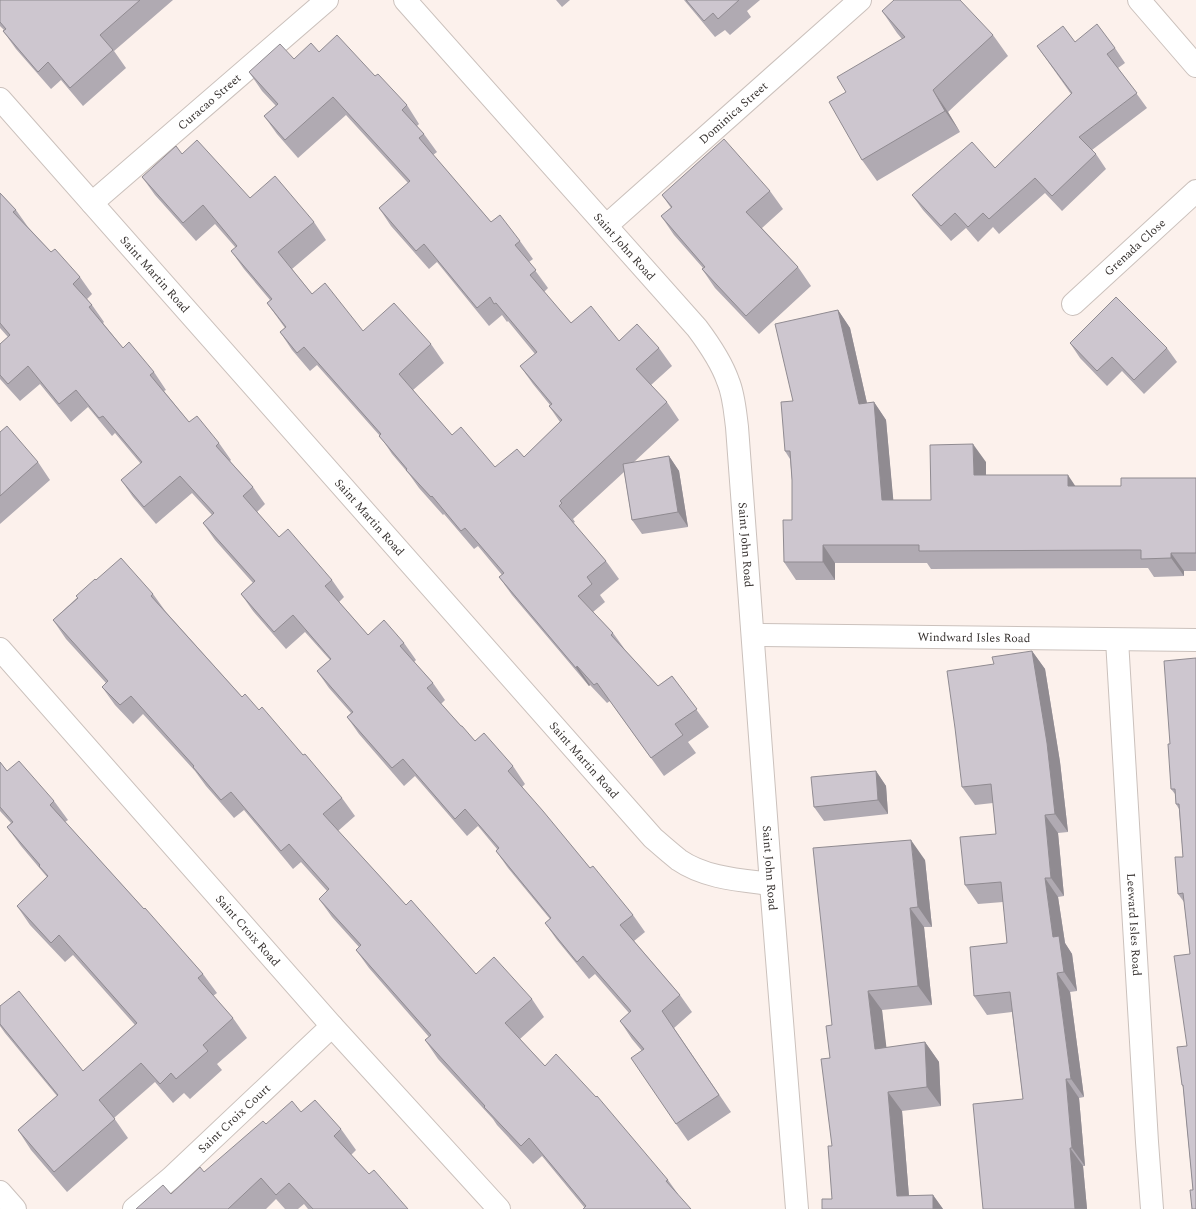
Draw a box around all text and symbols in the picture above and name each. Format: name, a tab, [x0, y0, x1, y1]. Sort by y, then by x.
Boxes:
street label: Curacao Street	[173, 69, 245, 135]
street label: Dominica Street	[695, 77, 772, 149]
street label: Saint John Road	[589, 208, 660, 285]
street label: Grenada Close	[1100, 214, 1170, 281]
street label: Saint Martin Road	[115, 231, 195, 317]
street label: Saint Martin Road	[330, 474, 409, 560]
street label: Saint John Road	[733, 502, 758, 589]
street label: Windward Isles Road	[917, 627, 1031, 648]
street label: Saint Martin Road	[545, 717, 624, 803]
street label: Saint John Road	[757, 825, 783, 912]
street label: Leeward Isles Road	[1121, 872, 1147, 977]
street label: Saint Croix Road	[211, 890, 285, 971]
street label: Saint Croix Court	[193, 1079, 275, 1158]

